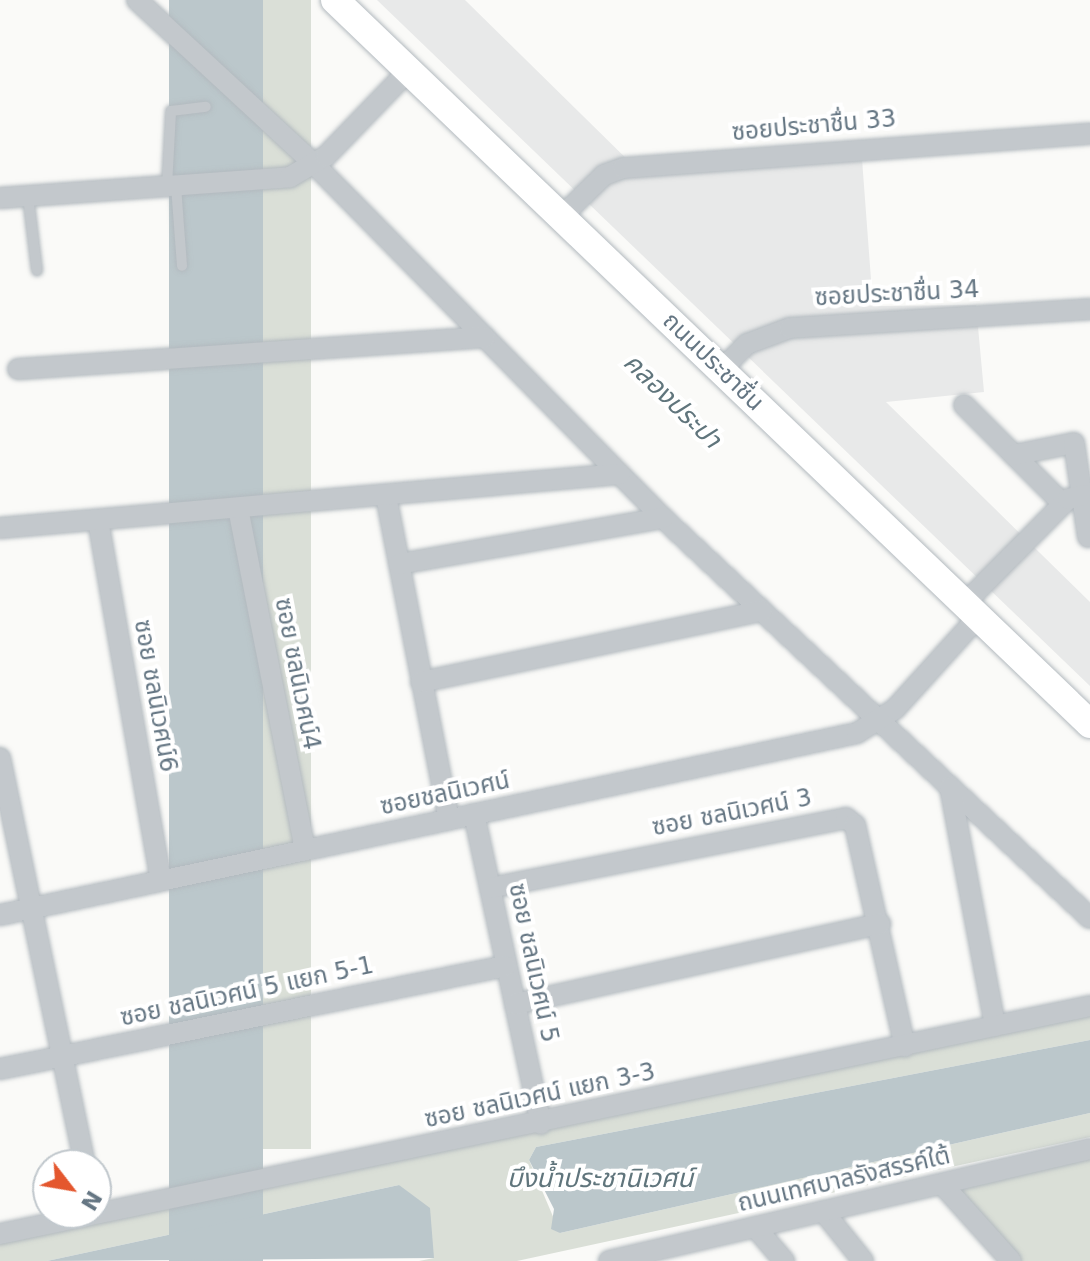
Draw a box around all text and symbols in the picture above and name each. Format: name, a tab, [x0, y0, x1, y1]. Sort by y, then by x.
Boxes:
street label: ซอยประชาชื่น 33	[731, 104, 897, 148]
street label: ซอยประชาชื่น 34	[814, 275, 980, 313]
street label: ถนนประชาชื่น	[657, 307, 769, 417]
water label: คลองประปา	[617, 347, 727, 455]
street label: ซอย ชลนิเวศน์4	[268, 596, 326, 752]
street label: ซอย ชลนิเวศน์6	[127, 618, 183, 774]
street label: ซอยชลนิเวศน์	[378, 766, 512, 822]
street label: ซอย ชลนิเวศน์ 3	[650, 783, 814, 843]
street label: ซอย ชลนิเวศน์ 5	[502, 881, 564, 1045]
street label: ซอย ชลนิเวศน์ 5 แยก 5-1	[118, 951, 376, 1033]
street label: ซอย ชลนิเวศน์ แยก 3-3	[422, 1057, 658, 1135]
street label: ถนนเทศบาลรังสรรค์ใต้	[735, 1142, 953, 1218]
north arrow	[32, 1149, 112, 1229]
water label: บึงน้ำประชานิเวศน์	[507, 1163, 693, 1195]
text: N	[76, 1186, 107, 1215]

